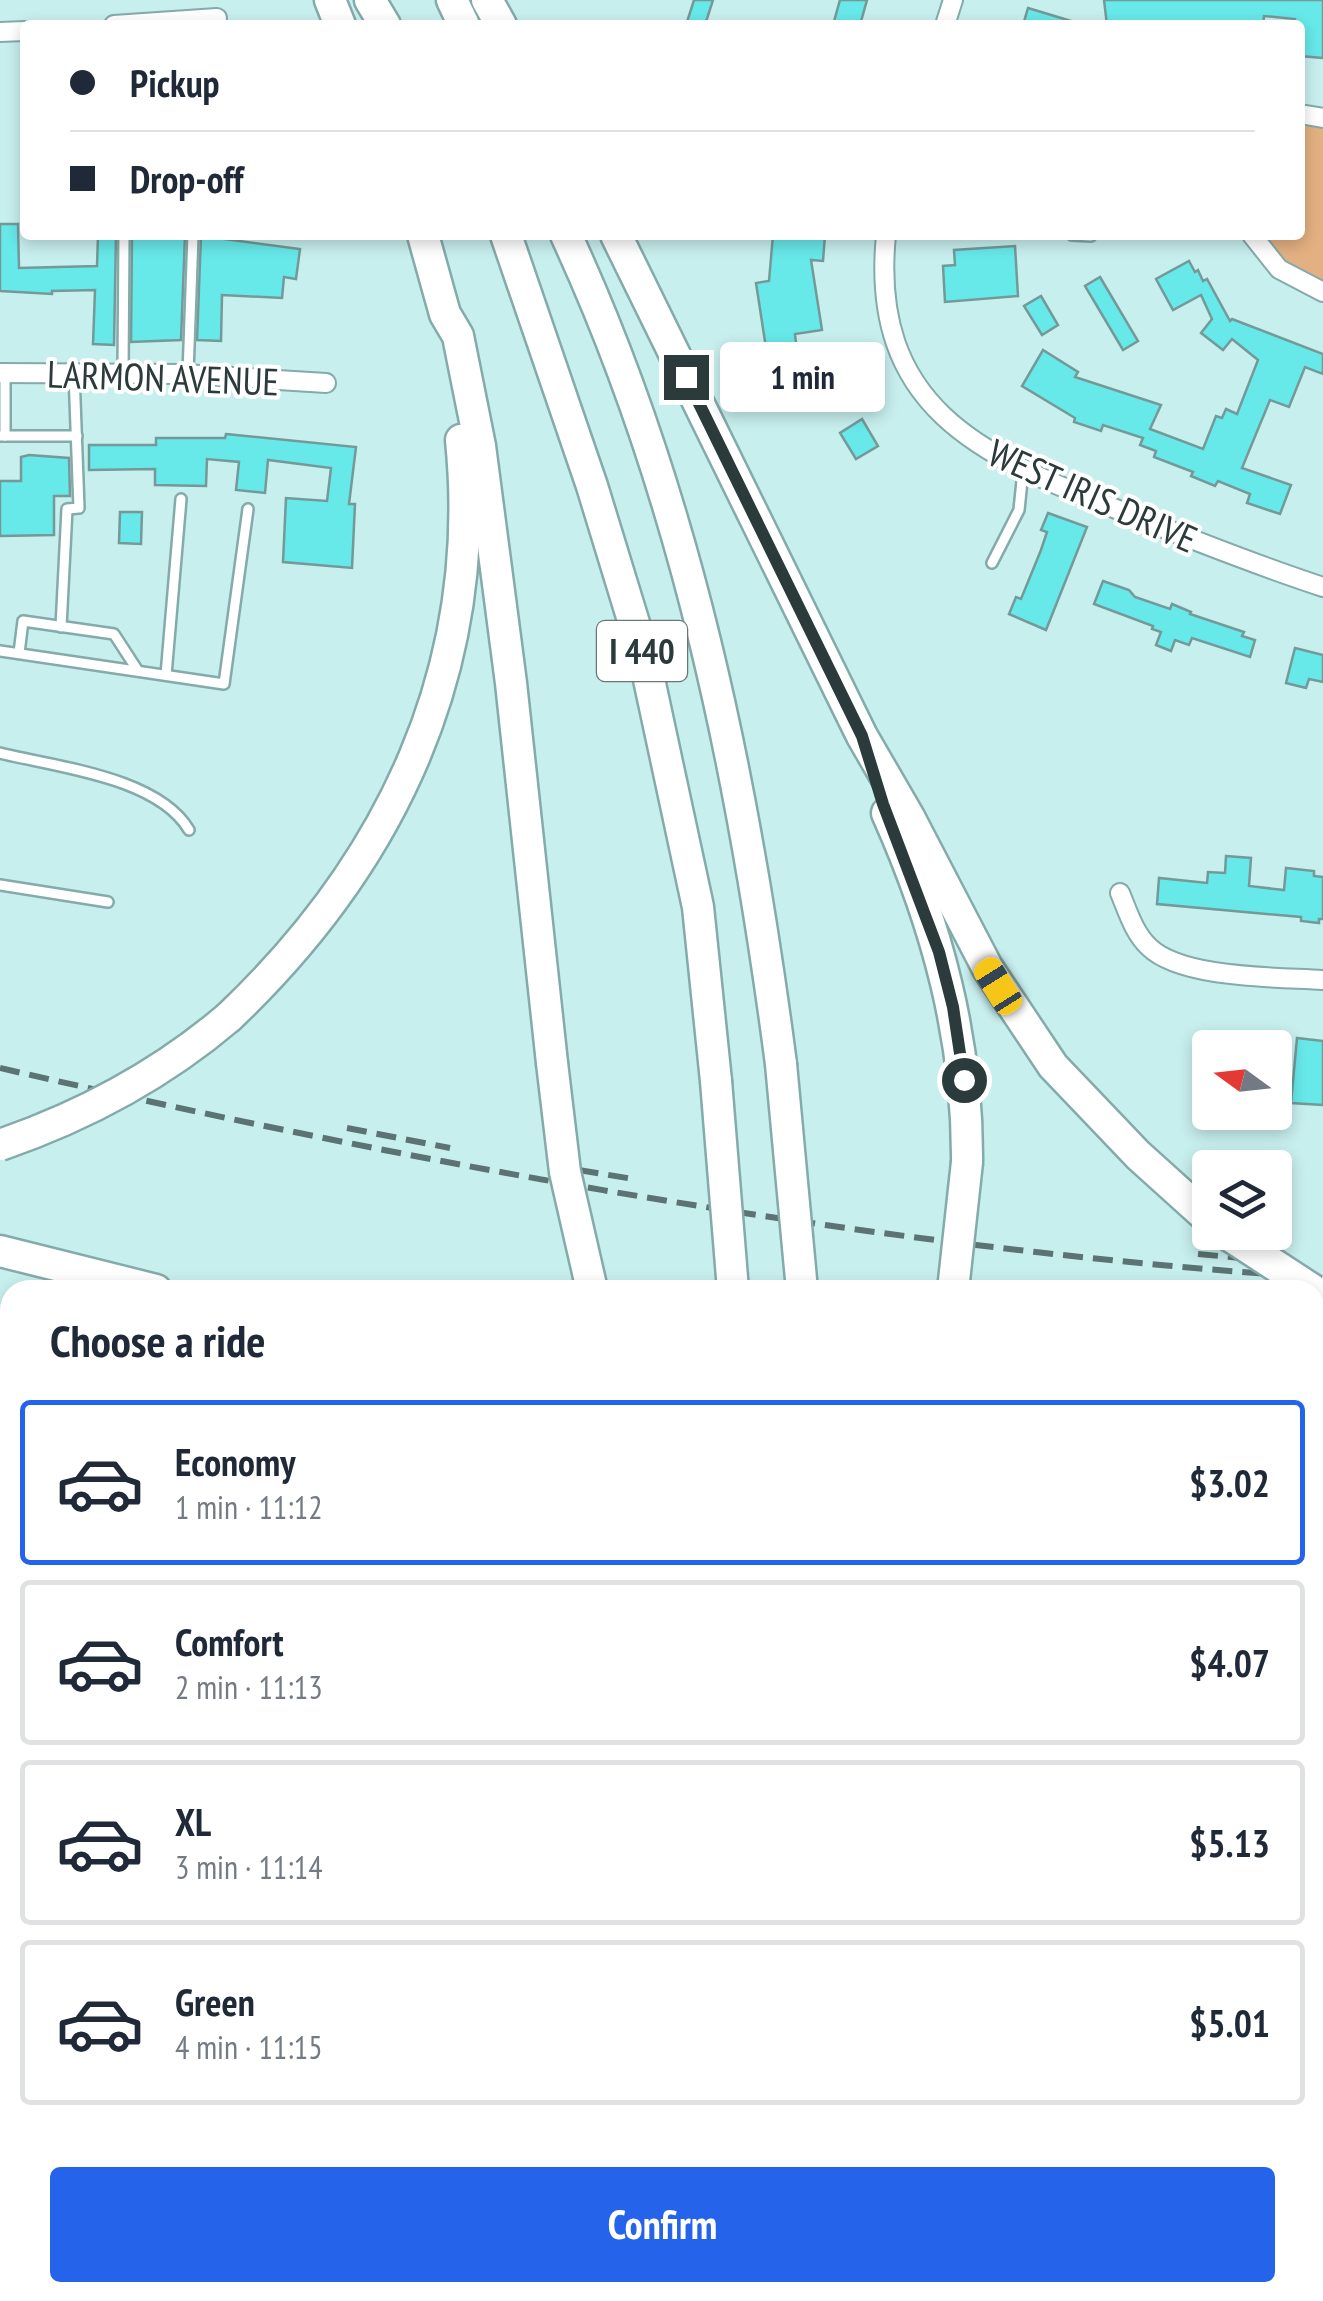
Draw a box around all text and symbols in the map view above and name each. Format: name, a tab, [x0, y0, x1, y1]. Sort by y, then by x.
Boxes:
text: Pickup	[130, 58, 220, 107]
text: Drop-off	[130, 154, 244, 203]
callout: 1 min	[721, 342, 886, 412]
street label: LARMON AVENUE	[46, 348, 280, 406]
route end	[664, 355, 709, 400]
text: 1 min	[770, 356, 835, 398]
street label: WEST IRIS DRIVE	[981, 427, 1205, 563]
road number: I 440	[597, 621, 687, 681]
car	[969, 953, 1027, 1019]
north arrow	[1192, 1030, 1292, 1130]
map controls	[1192, 1030, 1292, 1250]
route start	[942, 1058, 987, 1103]
button: layers	[1192, 1150, 1292, 1250]
text: Choose a ride	[50, 1311, 265, 1369]
text: Economy	[175, 1437, 295, 1486]
icon: car	[55, 1438, 145, 1528]
text: $3.02	[1189, 1458, 1270, 1507]
text: 1 min · 11:12	[175, 1486, 323, 1528]
text: Comfort	[175, 1617, 284, 1666]
icon: car	[55, 1618, 145, 1708]
text: $4.07	[1189, 1638, 1270, 1687]
text: 2 min · 11:13	[175, 1666, 323, 1708]
text: XL	[175, 1797, 211, 1846]
icon: car	[55, 1798, 145, 1888]
text: $5.13	[1189, 1818, 1270, 1867]
text: 3 min · 11:14	[175, 1846, 323, 1888]
text: Green	[175, 1977, 255, 2026]
icon: car	[55, 1978, 145, 2068]
text: $5.01	[1189, 1998, 1270, 2047]
text: 4 min · 11:15	[175, 2026, 323, 2068]
button: Confirm	[50, 2167, 1275, 2282]

